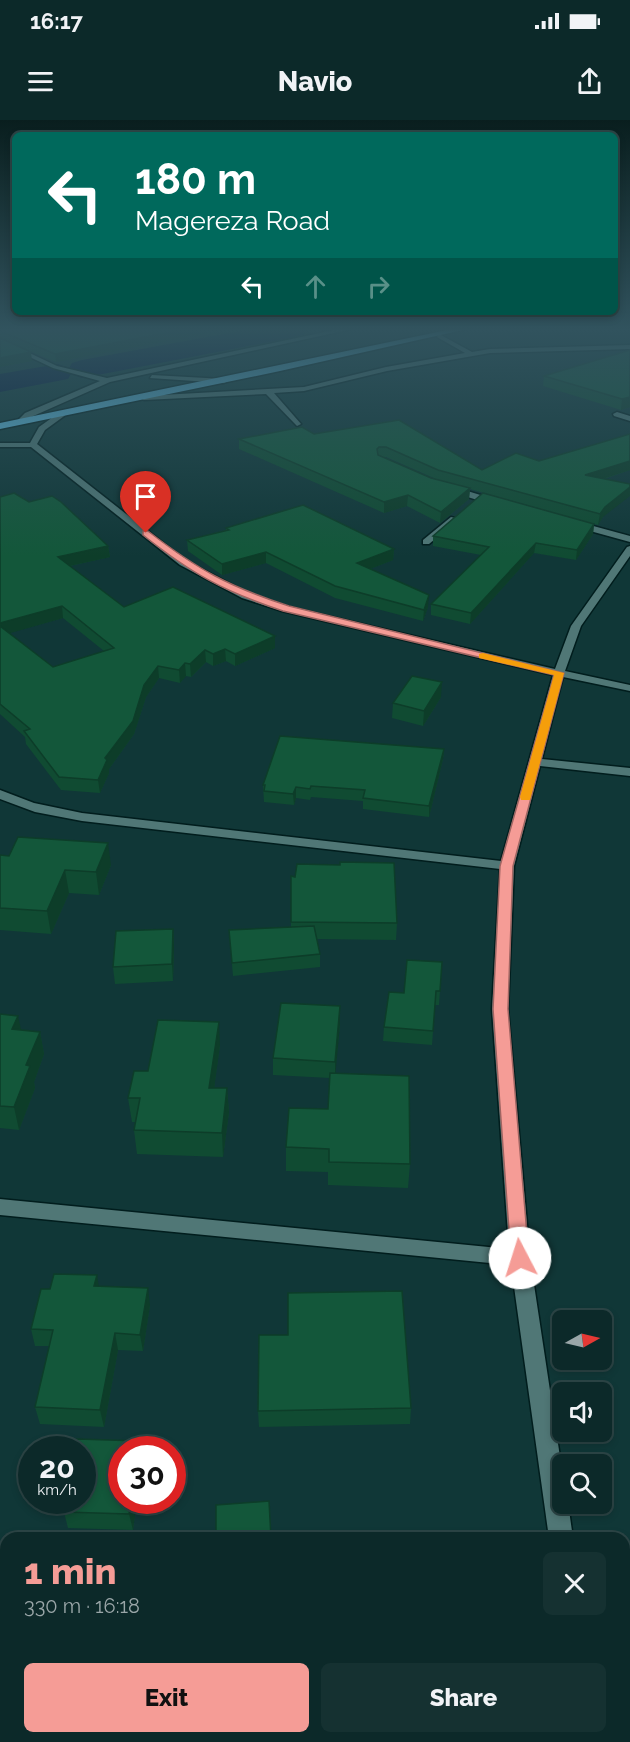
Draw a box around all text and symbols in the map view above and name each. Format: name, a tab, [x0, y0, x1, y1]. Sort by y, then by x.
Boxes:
text: 16:17	[30, 8, 83, 34]
icon: menu	[24, 65, 57, 98]
icon: share	[573, 65, 606, 98]
text: Navio	[278, 66, 352, 97]
text: 180 m	[135, 155, 256, 204]
icon: left	[36, 156, 114, 234]
text: Magereza Road	[135, 205, 330, 236]
icon: left	[236, 270, 269, 303]
icon: ahead	[299, 270, 332, 303]
icon: right	[362, 270, 395, 303]
pin	[120, 471, 171, 533]
icon: arrive	[129, 480, 162, 513]
position arrow	[488, 1226, 552, 1290]
north arrow	[552, 1310, 612, 1370]
map controls	[552, 1310, 612, 1514]
button: sound	[552, 1382, 612, 1442]
speed limit sign: 30	[108, 1436, 186, 1514]
text: 20	[39, 1450, 75, 1485]
button: search	[552, 1454, 612, 1514]
text: km/h	[37, 1481, 77, 1499]
text: 1 min	[24, 1550, 116, 1592]
button: close	[543, 1552, 606, 1615]
text: 330 m · 16:18	[24, 1594, 140, 1618]
button: Exit	[24, 1663, 309, 1732]
button: Share	[321, 1663, 606, 1732]

